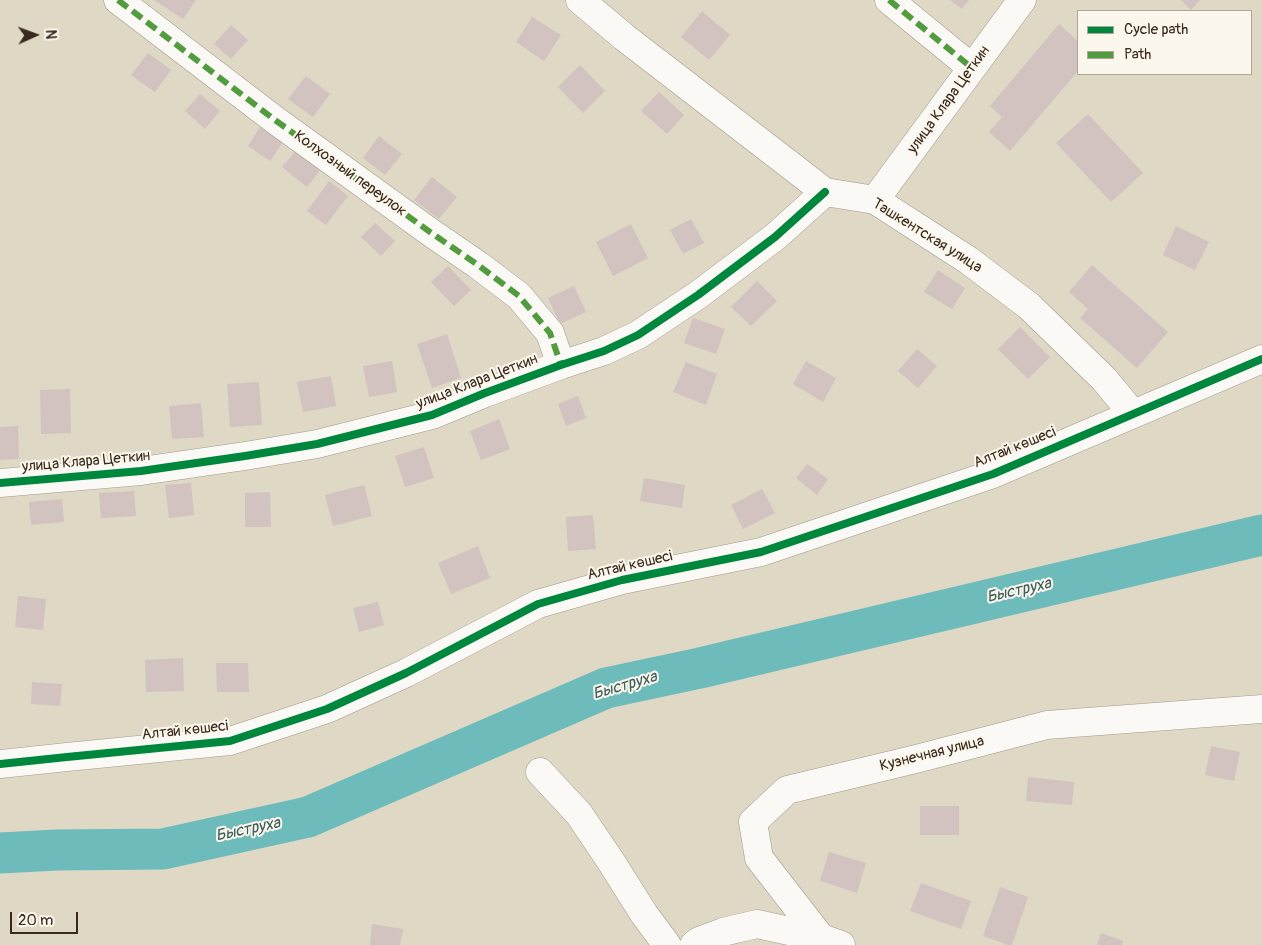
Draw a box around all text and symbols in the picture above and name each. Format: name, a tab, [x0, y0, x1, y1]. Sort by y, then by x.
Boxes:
north arrow	[10, 10, 60, 60]
legend	[1077, 10, 1252, 75]
text: Cycle path	[1124, 20, 1188, 39]
text: N	[42, 29, 59, 39]
street label: улица Клара Цеткин	[904, 43, 994, 157]
text: Path	[1124, 45, 1151, 64]
street label: Колхозный переулок	[290, 127, 410, 221]
street label: Ташкентская улица	[869, 195, 985, 277]
street label: улица Клара Цеткин	[414, 351, 540, 413]
street label: Алтай көшесі	[971, 423, 1059, 473]
street label: улица Клара Цеткин	[21, 447, 151, 477]
street label: Алтай көшесі	[586, 547, 674, 585]
water label: Быструха	[985, 574, 1053, 608]
water label: Быструха	[591, 668, 659, 704]
street label: Алтай көшесі	[141, 718, 229, 744]
street label: Кузнечная улица	[878, 732, 986, 776]
water label: Быструха	[214, 814, 282, 846]
scale bar	[12, 902, 80, 934]
text: 20 m	[18, 911, 53, 930]

